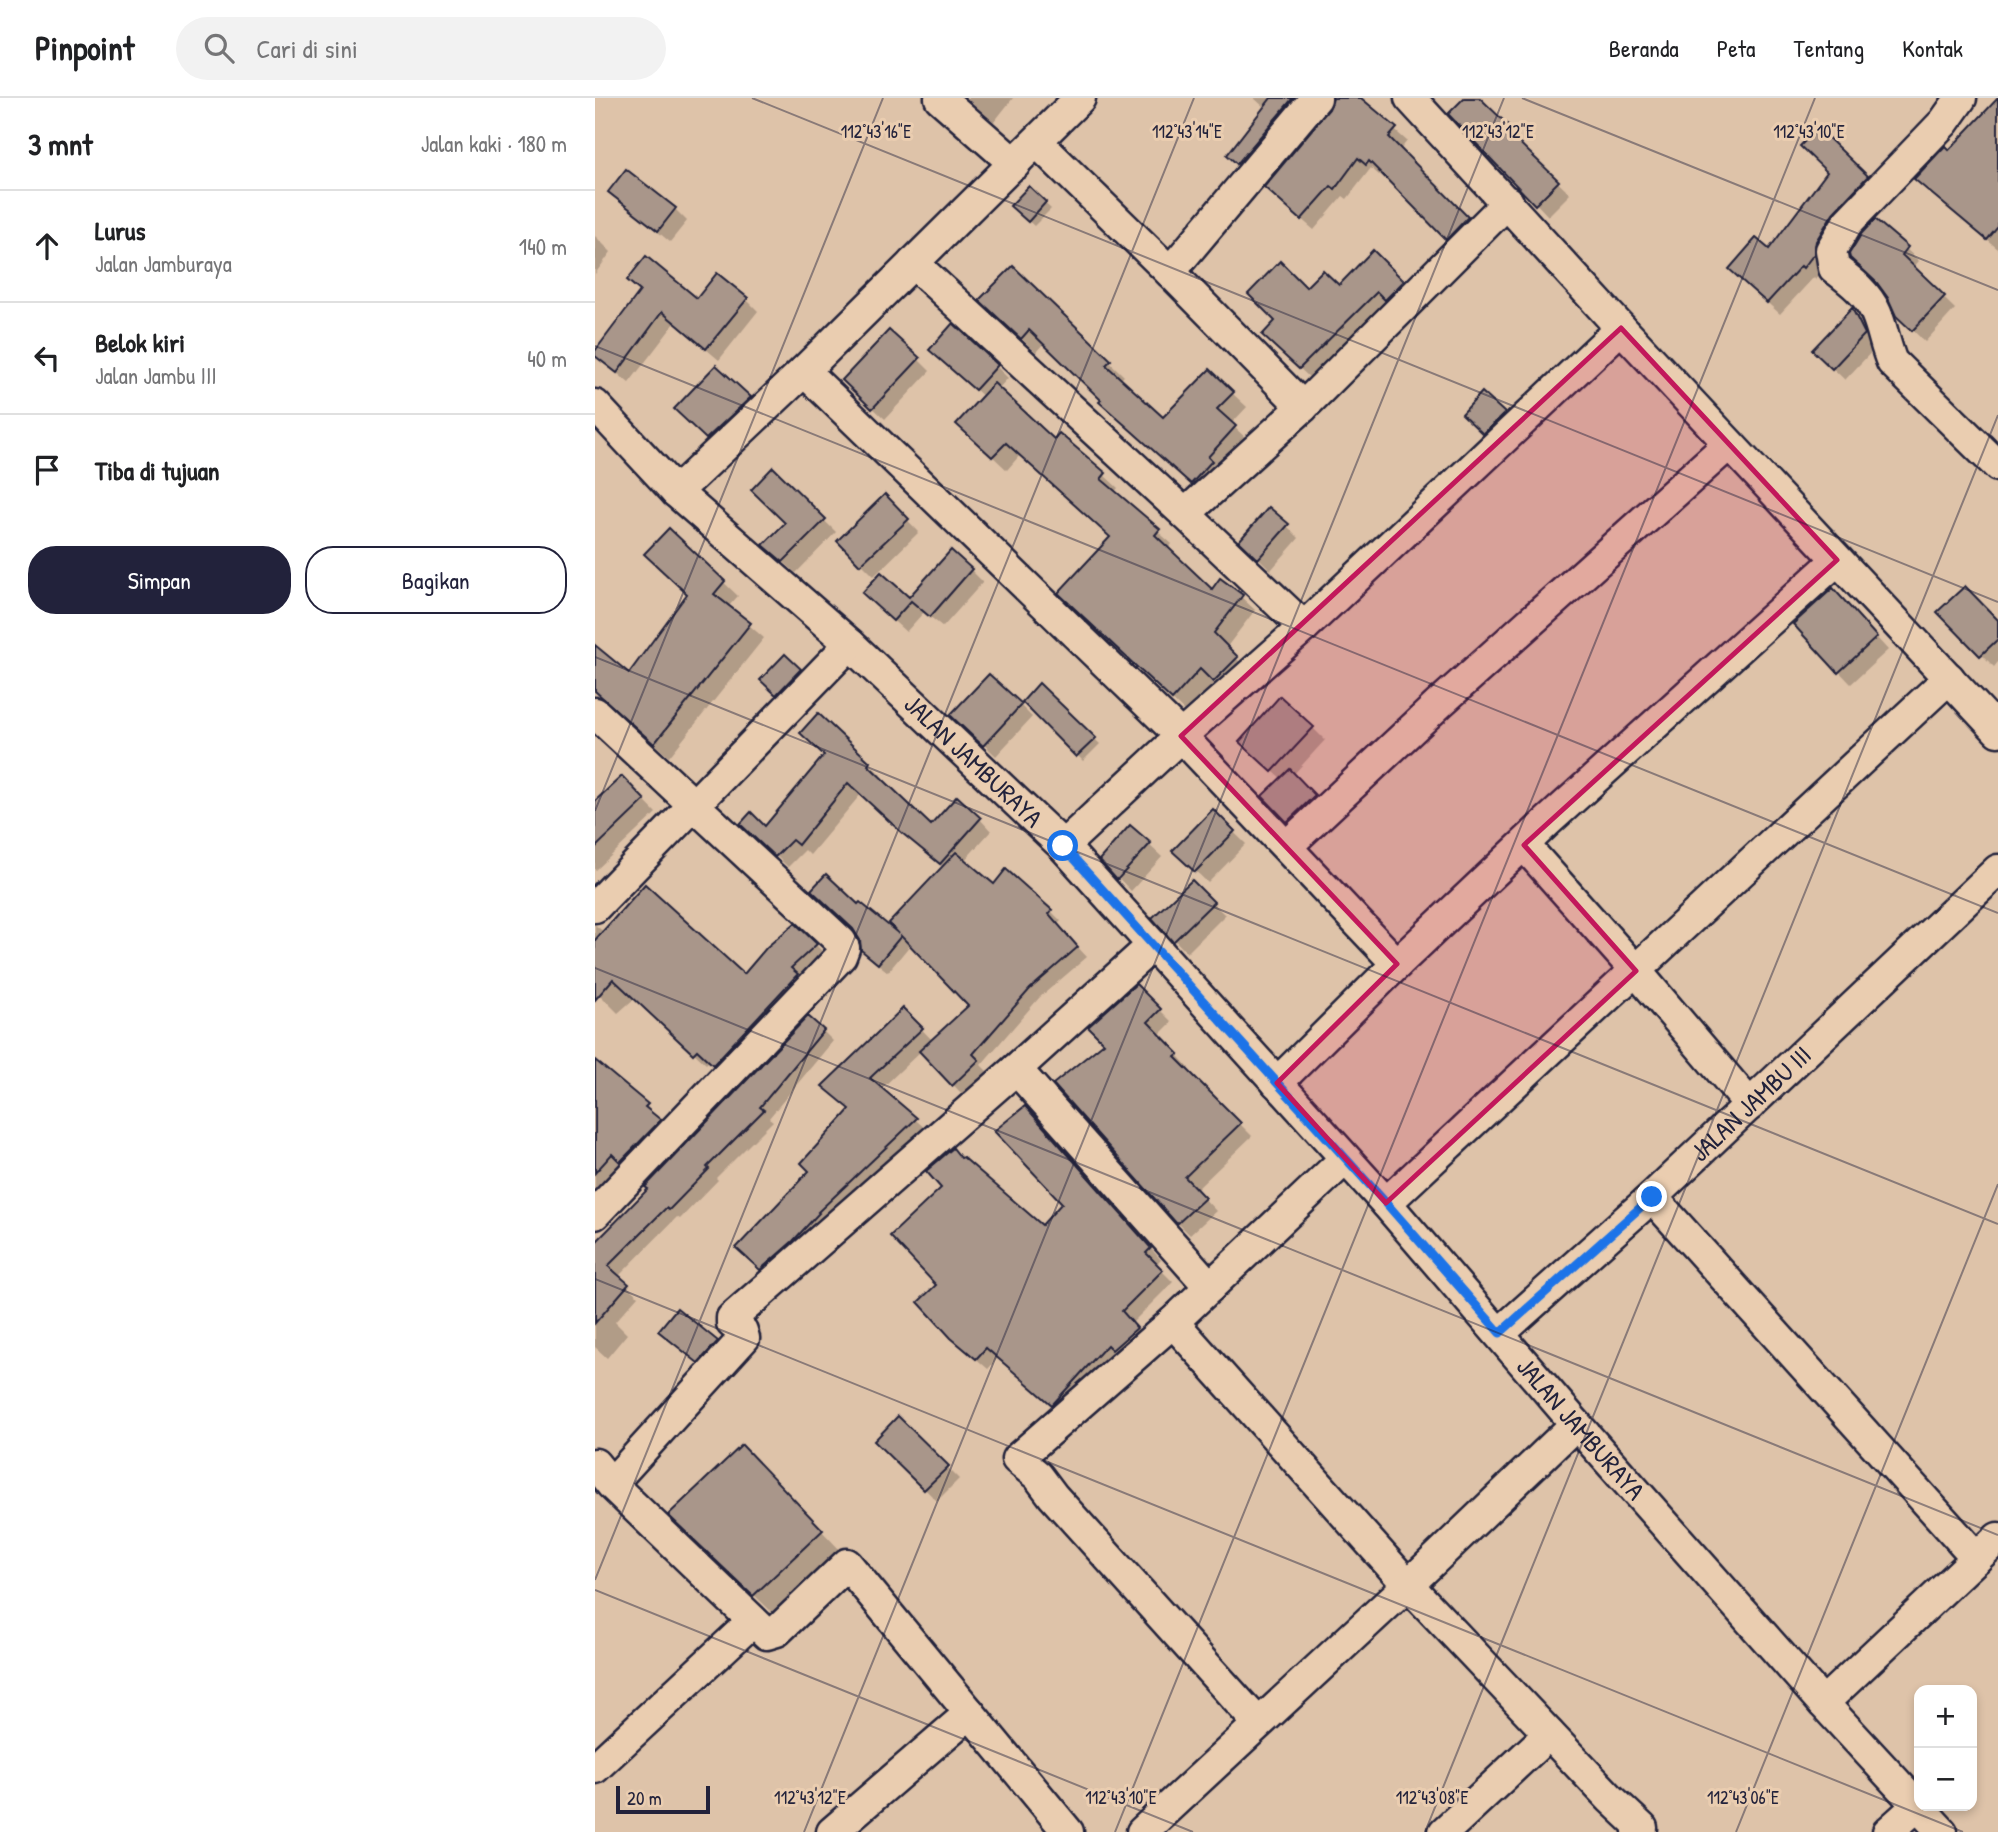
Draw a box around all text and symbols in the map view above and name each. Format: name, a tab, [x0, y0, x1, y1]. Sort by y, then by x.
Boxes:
search box	[176, 17, 666, 80]
text: Pinpoint	[35, 26, 134, 70]
icon: search	[200, 29, 238, 67]
text: Cari di sini	[256, 31, 358, 66]
text: Beranda	[1609, 32, 1679, 64]
text: Peta	[1717, 32, 1755, 64]
text: Tentang	[1793, 32, 1864, 64]
text: Kontak	[1902, 32, 1963, 64]
text: 112°43'16"E	[841, 119, 911, 144]
text: 112°43'14"E	[1152, 119, 1222, 144]
text: 112°43'12"E	[1462, 119, 1534, 144]
text: 112°43'10"E	[1773, 119, 1845, 144]
text: 3 mnt	[28, 124, 93, 164]
text: Jalan kaki · 180 m	[421, 128, 567, 159]
text: Lurus	[95, 213, 146, 248]
icon: ahead	[28, 227, 66, 265]
text: 140 m	[519, 231, 567, 262]
text: Jalan Jamburaya	[95, 248, 232, 279]
text: Belok kiri	[95, 325, 185, 360]
icon: left	[28, 339, 66, 377]
text: 40 m	[527, 343, 567, 374]
text: Jalan Jambu III	[95, 360, 217, 391]
icon: arrive	[28, 451, 66, 489]
text: Tiba di tujuan	[95, 453, 220, 488]
button: Simpan	[28, 546, 291, 614]
button: Bagikan	[305, 546, 567, 614]
street label: JALAN JAMBURAYA	[897, 687, 1051, 835]
route start	[1047, 830, 1078, 861]
street label: JALAN JAMBU III	[1682, 1038, 1819, 1169]
route end	[1636, 1181, 1667, 1212]
street label: JALAN JAMBURAYA	[1509, 1350, 1653, 1507]
map controls	[1914, 1685, 1977, 1811]
button: +	[1914, 1685, 1977, 1748]
button: −	[1914, 1748, 1977, 1811]
scale bar	[616, 1783, 711, 1815]
text: 20 m	[627, 1785, 662, 1811]
text: 112°43'12"E	[774, 1785, 846, 1810]
text: 112°43'10"E	[1085, 1785, 1157, 1810]
text: 112°43'08"E	[1396, 1785, 1468, 1810]
text: 112°43'06"E	[1707, 1785, 1779, 1810]

